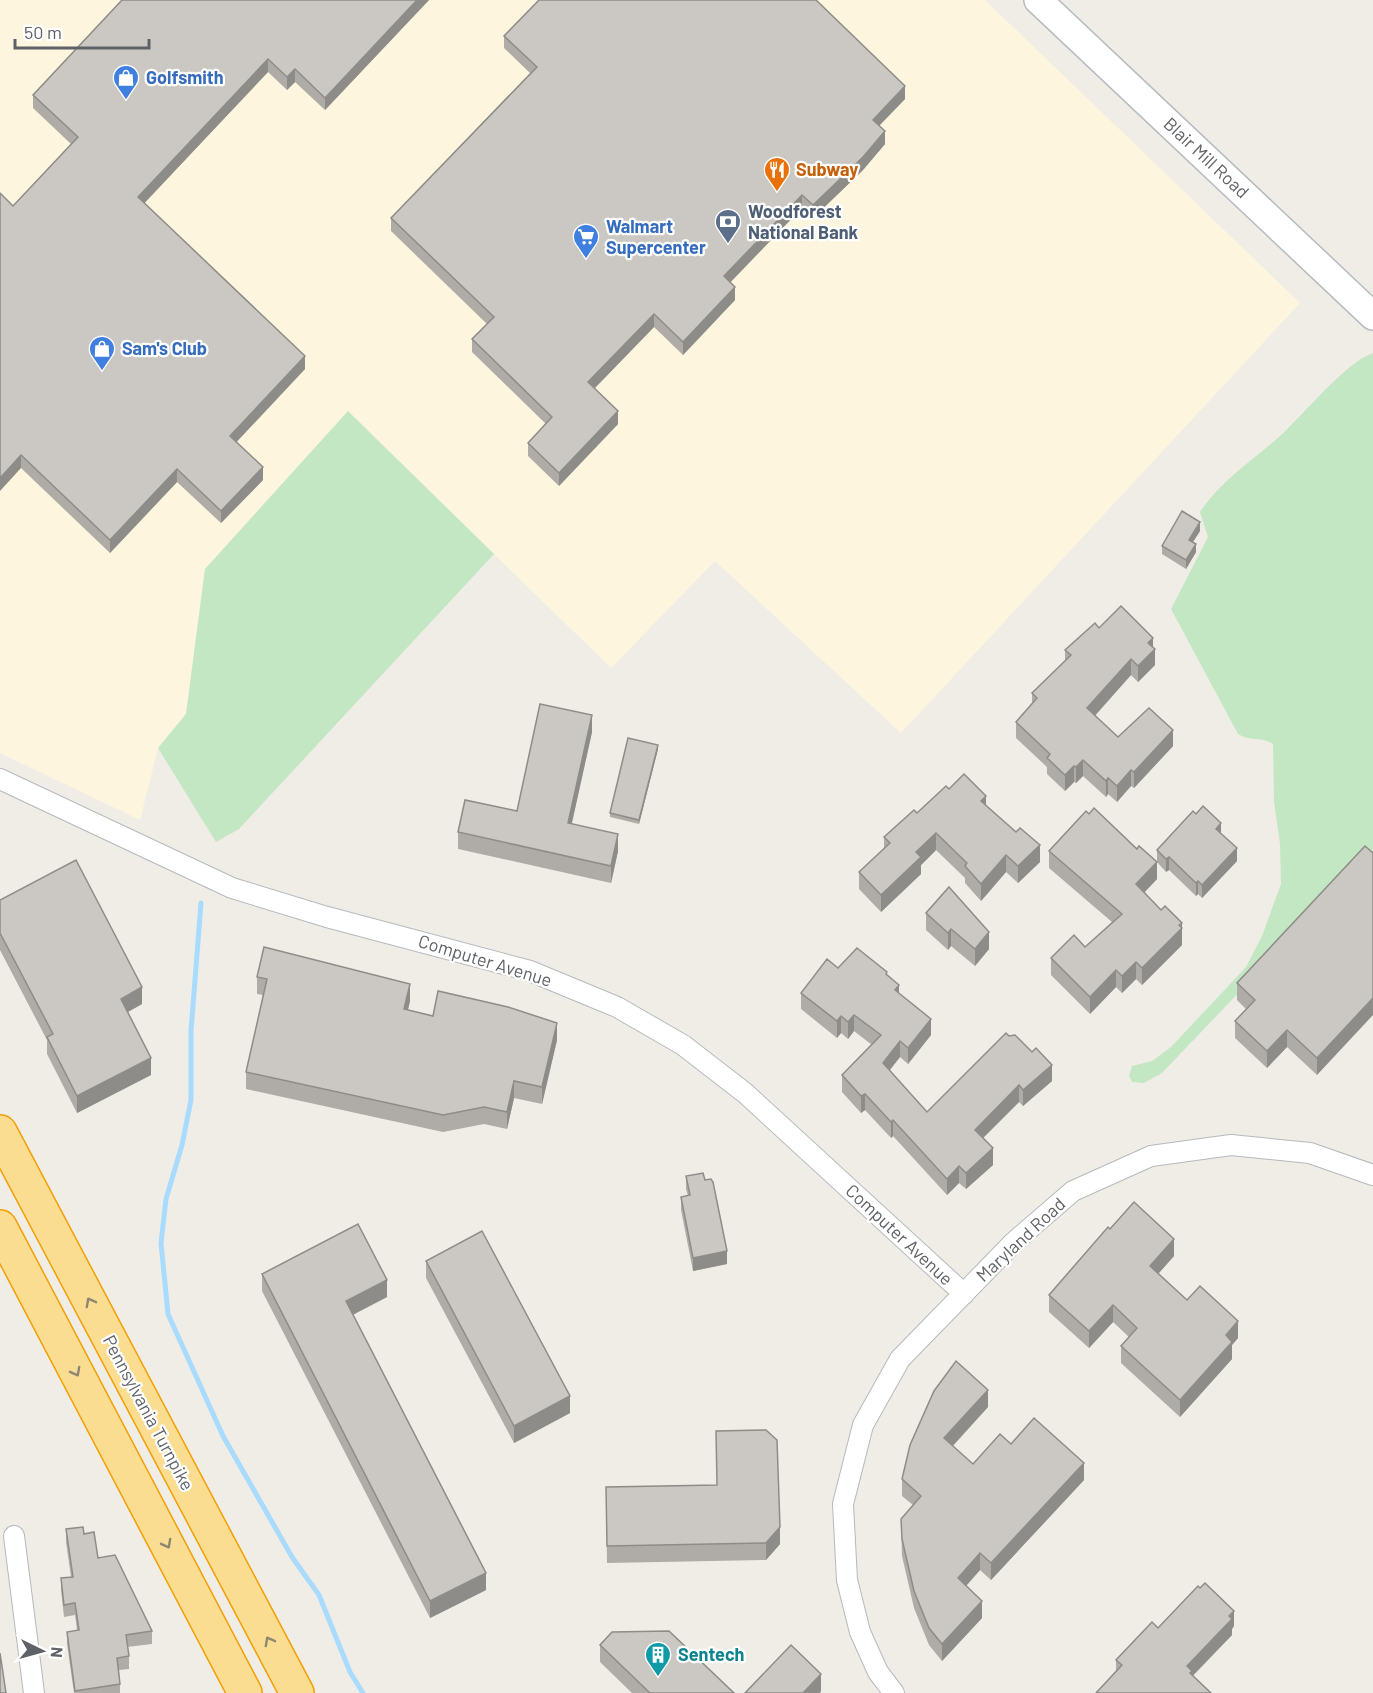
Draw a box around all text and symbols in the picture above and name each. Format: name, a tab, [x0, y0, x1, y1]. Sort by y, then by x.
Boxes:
scale bar	[15, 12, 148, 50]
text: 50 m	[24, 21, 62, 43]
shop icon: Golfsmith	[111, 63, 141, 101]
place label: Golfsmith	[146, 66, 224, 88]
street label: Blair Mill Road	[1159, 112, 1254, 202]
restaurant icon: Subway	[762, 155, 792, 193]
place label: Subway	[796, 158, 858, 180]
place label: Woodforest National Bank	[748, 200, 859, 243]
bank icon: Woodforest National Bank	[713, 207, 743, 245]
place label: Walmart Supercenter	[606, 215, 706, 258]
supermarket icon: Walmart Supercenter	[571, 222, 601, 260]
shop icon: Sam's Club	[87, 334, 117, 372]
place label: Sam's Club	[122, 337, 207, 359]
street label: Computer Avenue	[416, 929, 555, 991]
street label: Computer Avenue	[842, 1179, 958, 1290]
street label: Maryland Road	[971, 1192, 1069, 1286]
one-way arrow	[86, 1298, 97, 1308]
street label: Pennsylvania Turnpike	[99, 1331, 199, 1494]
one-way arrow	[69, 1365, 80, 1376]
one-way arrow	[160, 1538, 171, 1548]
north arrow	[12, 1621, 72, 1681]
one-way arrow	[265, 1637, 276, 1648]
building icon: Sentech	[643, 1640, 673, 1678]
place label: Sentech	[678, 1643, 744, 1665]
text: N	[48, 1646, 67, 1658]

